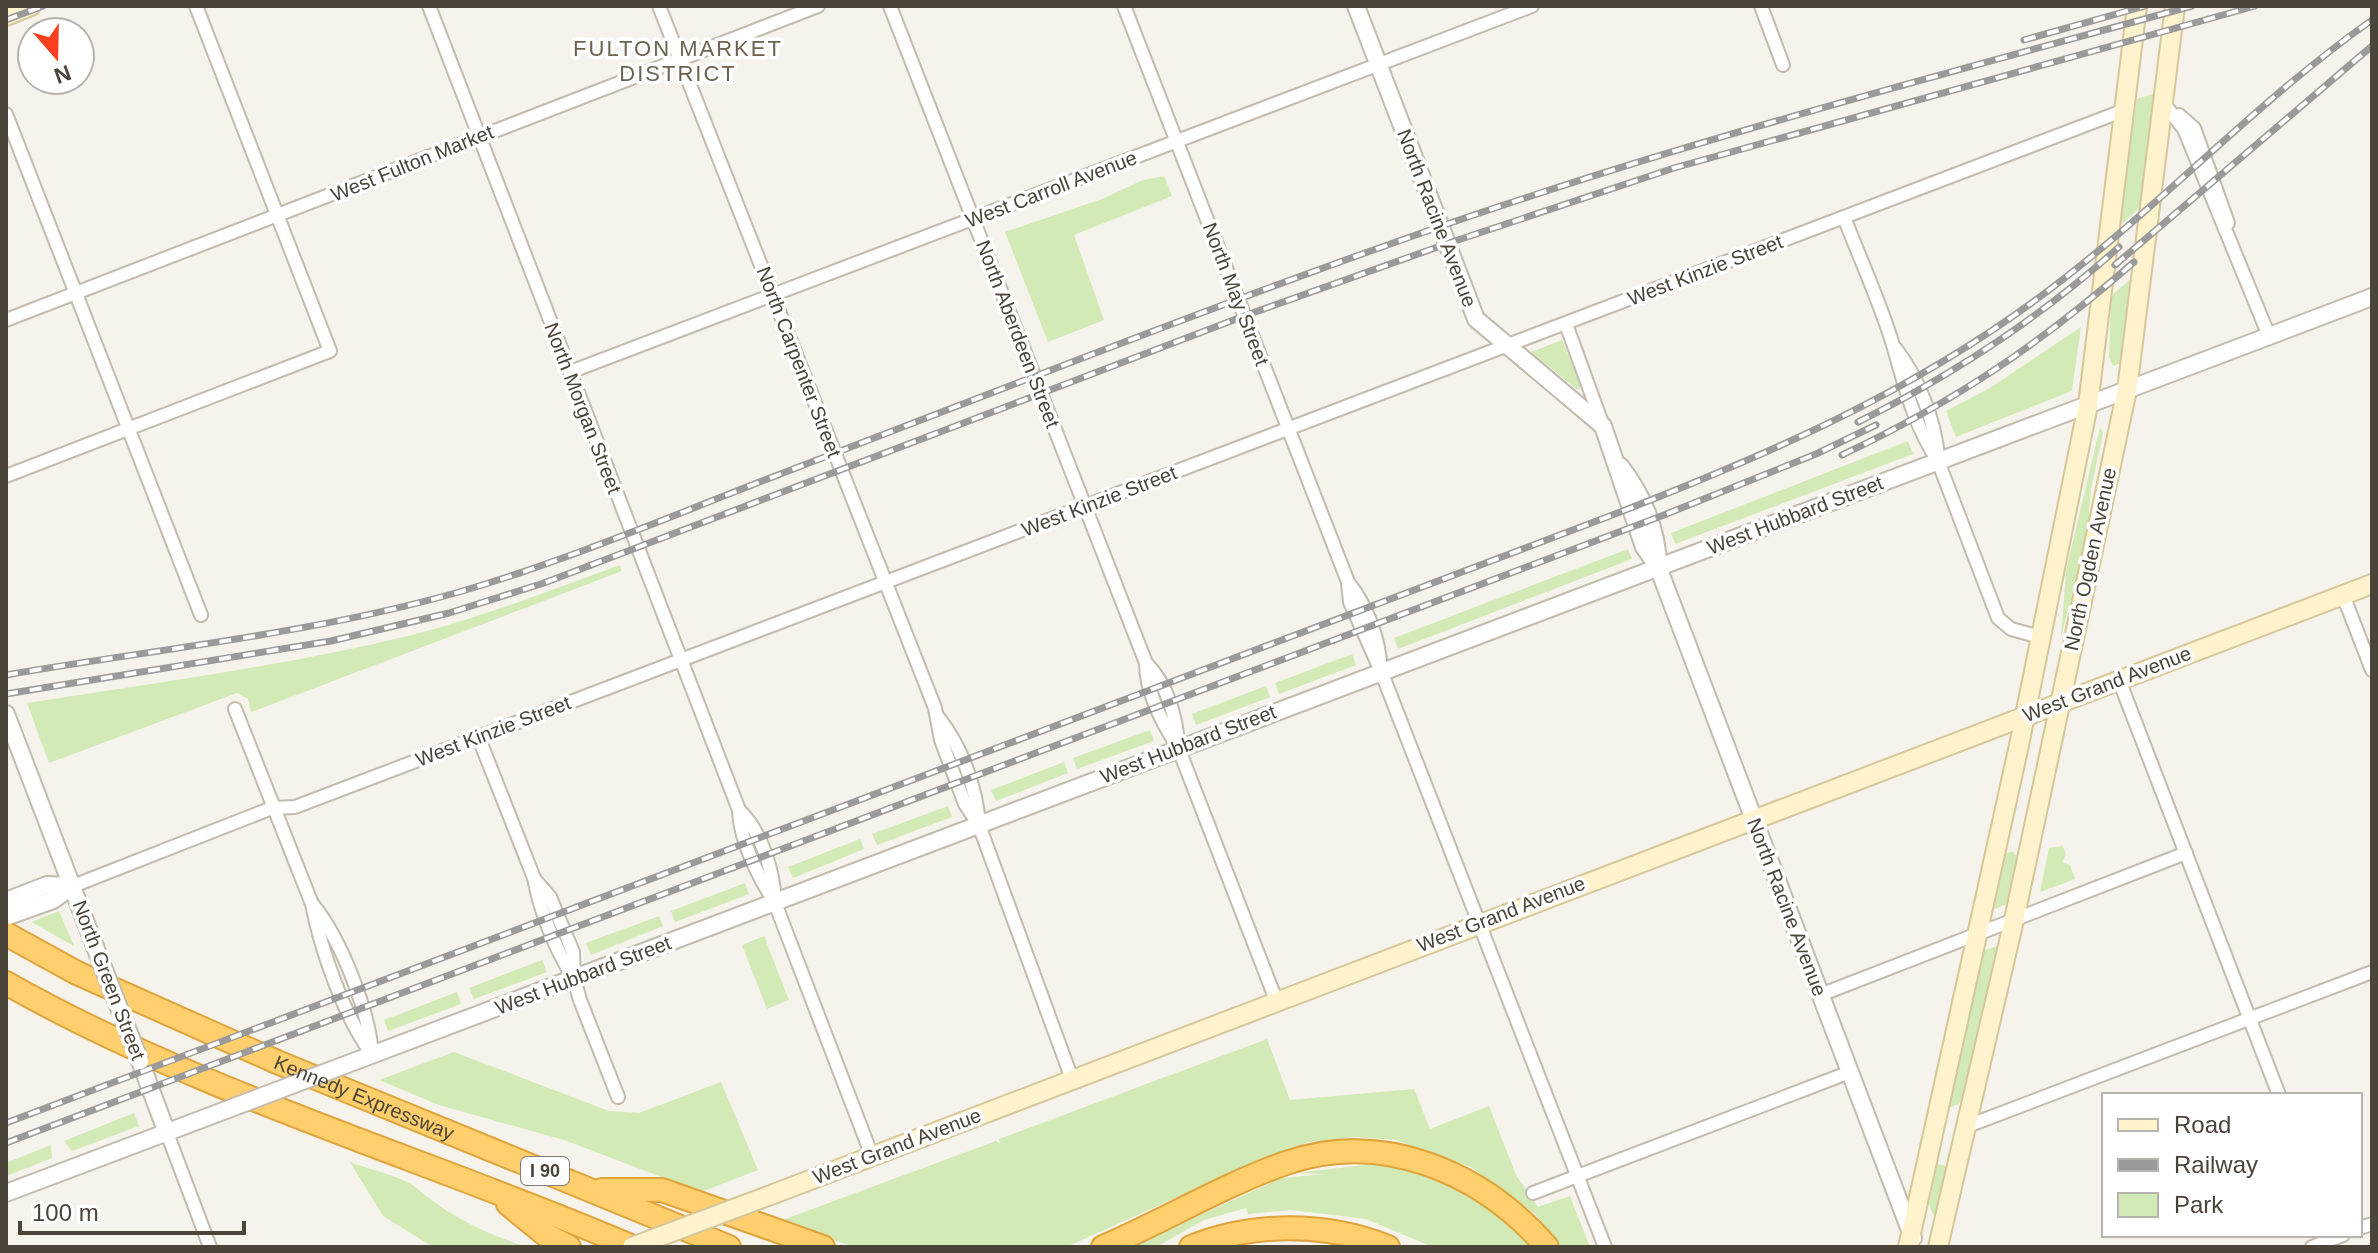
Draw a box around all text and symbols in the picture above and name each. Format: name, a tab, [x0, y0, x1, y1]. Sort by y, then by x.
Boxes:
north arrow	[16, 16, 96, 96]
district label: FULTON MARKET DISTRICT	[573, 36, 783, 86]
text: N	[51, 60, 74, 89]
street label: West Fulton Market	[328, 120, 497, 206]
street label: North Racine Avenue	[1393, 126, 1481, 310]
street label: West Carroll Avenue	[962, 146, 1140, 232]
street label: North May Street	[1199, 219, 1274, 369]
street label: West Kinzie Street	[1624, 230, 1786, 310]
street label: North Aberdeen Street	[972, 237, 1064, 431]
street label: North Carpenter Street	[752, 264, 846, 461]
street label: North Morgan Street	[540, 319, 626, 497]
street label: West Kinzie Street	[1018, 461, 1180, 541]
street label: North Ogden Avenue	[2060, 466, 2120, 652]
street label: West Hubbard Street	[1704, 471, 1886, 559]
street label: West Grand Avenue	[2020, 642, 2194, 726]
street label: West Kinzie Street	[412, 691, 574, 771]
street label: West Hubbard Street	[1097, 700, 1279, 788]
street label: North Racine Avenue	[1743, 815, 1831, 999]
street label: West Grand Avenue	[1414, 872, 1588, 956]
street label: North Green Street	[68, 897, 150, 1063]
street label: West Hubbard Street	[492, 931, 674, 1019]
street label: Kennedy Expressway	[271, 1051, 457, 1144]
legend	[2102, 1093, 2362, 1237]
street label: West Grand Avenue	[810, 1104, 984, 1188]
text: Road	[2174, 1111, 2231, 1138]
text: Railway	[2174, 1151, 2258, 1178]
road number: I 90	[521, 1157, 569, 1185]
scale bar	[20, 1185, 244, 1235]
text: Park	[2174, 1191, 2224, 1218]
text: 100 m	[32, 1199, 99, 1226]

